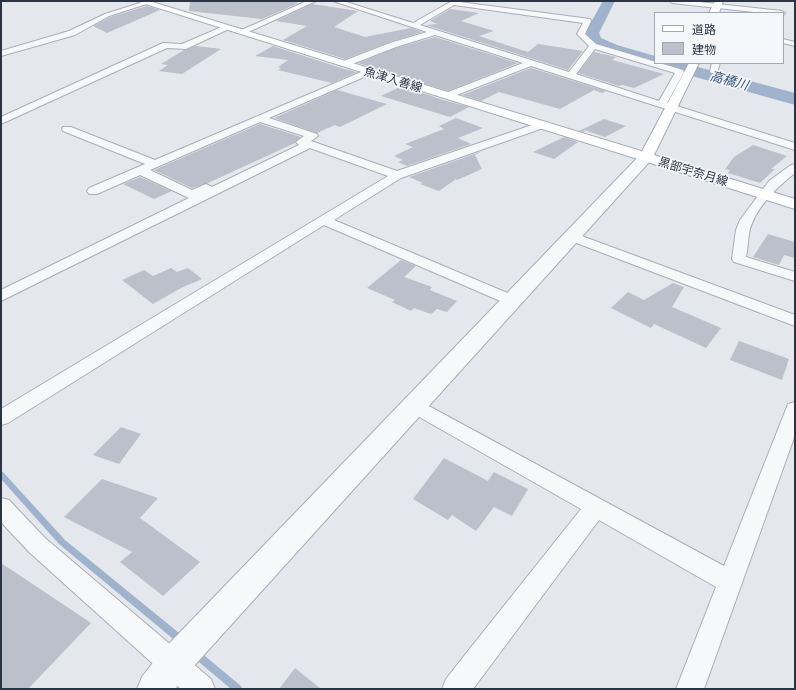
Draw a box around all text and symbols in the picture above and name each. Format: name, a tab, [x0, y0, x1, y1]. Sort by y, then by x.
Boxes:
legend	[654, 12, 784, 64]
text: 道路	[692, 22, 716, 37]
text: 建物	[692, 42, 716, 57]
street label: 魚津入善線	[362, 64, 424, 96]
water label: 高橋川	[708, 68, 750, 94]
street label: 黒部宇奈月線	[656, 155, 730, 189]

